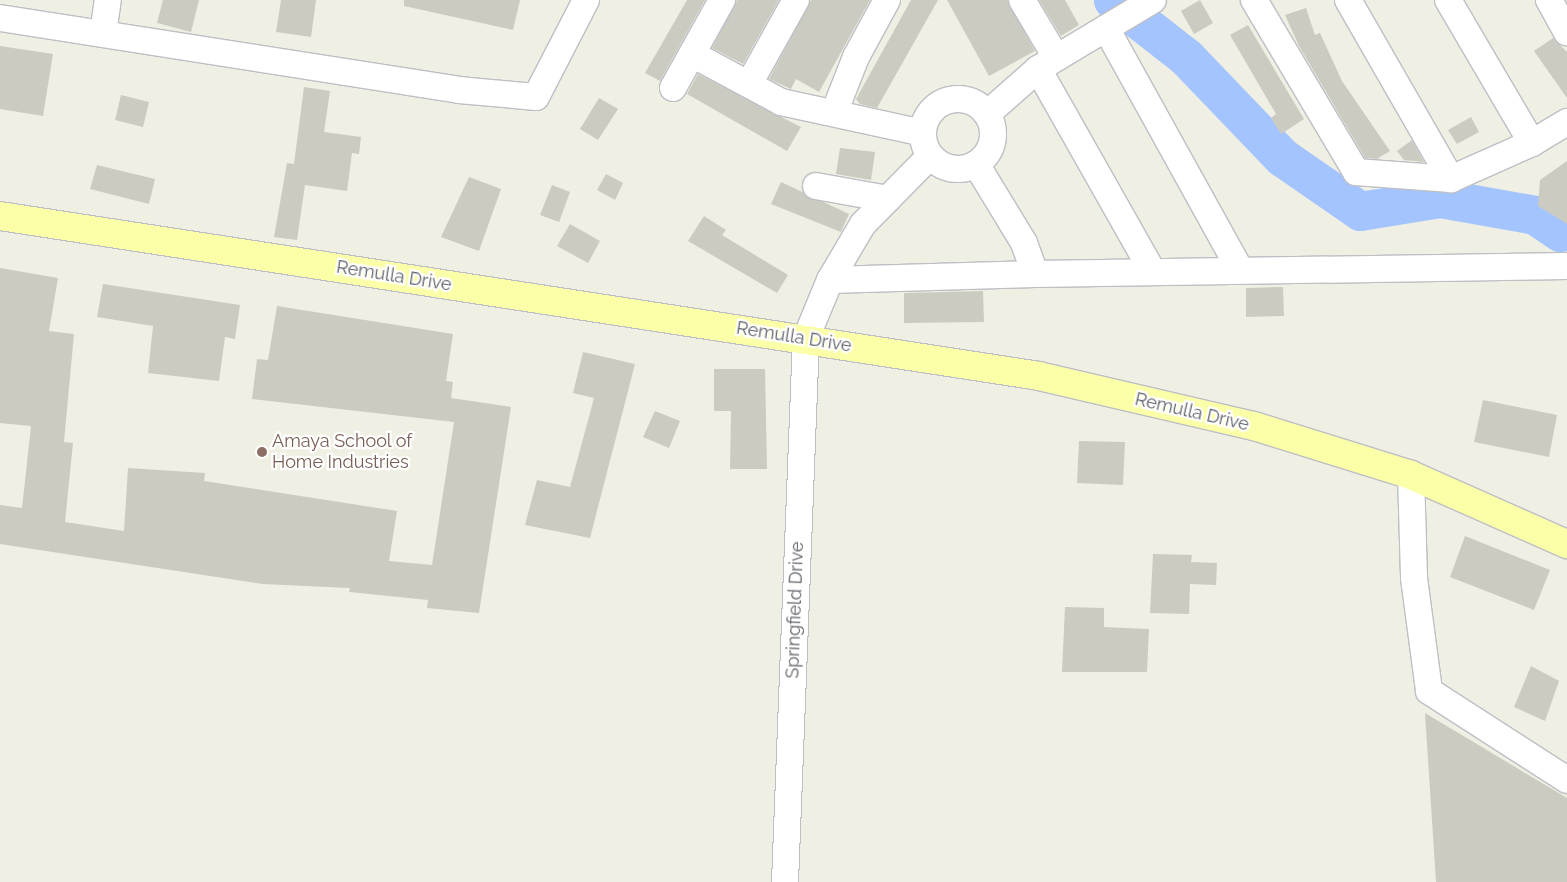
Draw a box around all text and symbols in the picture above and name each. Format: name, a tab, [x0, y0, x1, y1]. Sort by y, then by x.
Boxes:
street label: Remulla Drive	[335, 256, 453, 296]
street label: Remulla Drive	[735, 317, 853, 357]
street label: Remulla Drive	[1133, 388, 1251, 436]
place label: Amaya School of Home Industries	[272, 431, 413, 474]
marker: Amaya School of Home Industries	[256, 446, 268, 458]
street label: Springfield Drive	[782, 541, 808, 679]

